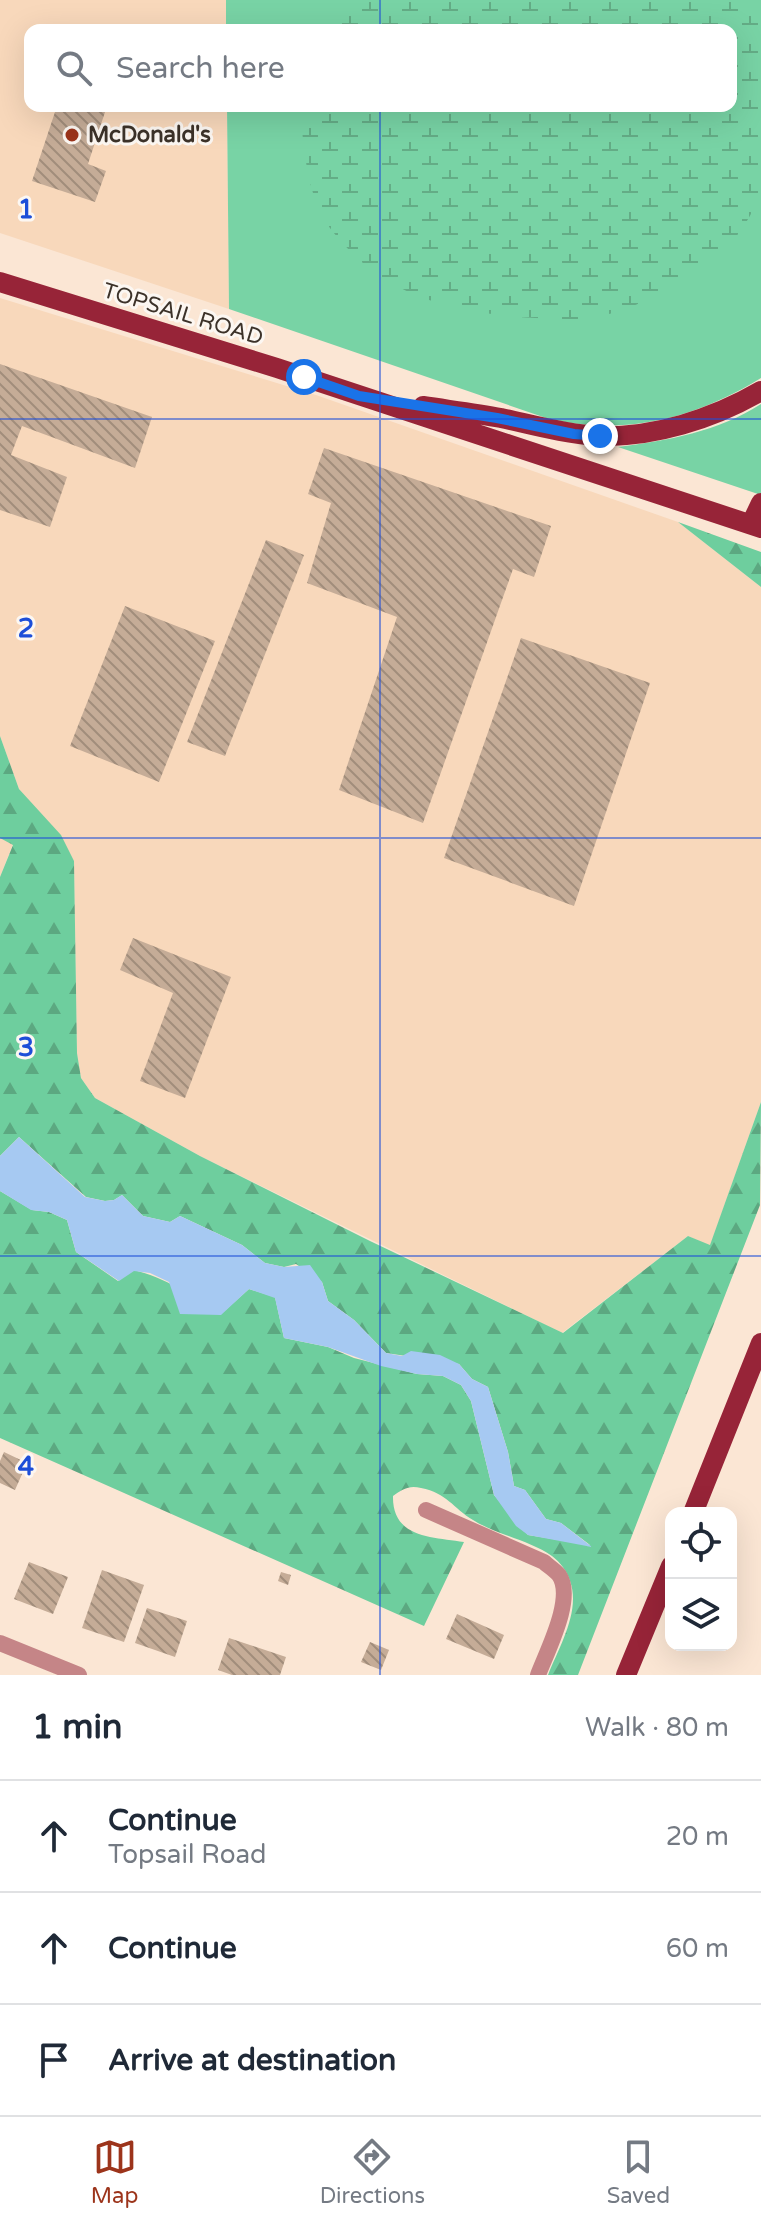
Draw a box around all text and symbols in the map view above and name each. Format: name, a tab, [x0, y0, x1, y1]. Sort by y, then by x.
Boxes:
search box	[24, 24, 737, 112]
icon: search	[52, 46, 96, 90]
text: Search here	[116, 50, 285, 87]
place label: McDonald's	[88, 122, 211, 148]
marker: McDonald's	[63, 126, 81, 144]
text: 1	[18, 194, 34, 225]
street label: TOPSAIL ROAD	[100, 277, 266, 351]
route start	[286, 359, 322, 395]
route end	[582, 418, 618, 454]
text: 2	[18, 613, 34, 644]
text: 3	[18, 1032, 34, 1063]
text: 4	[18, 1451, 34, 1482]
map controls	[665, 1507, 737, 1651]
button: locate	[665, 1507, 737, 1579]
button: layers	[665, 1579, 737, 1651]
text: 1 min	[32, 1707, 123, 1748]
text: Walk · 80 m	[585, 1712, 729, 1743]
text: Continue	[108, 1802, 237, 1839]
icon: ahead	[32, 1814, 76, 1858]
text: 20 m	[666, 1821, 729, 1852]
text: Topsail Road	[108, 1839, 267, 1870]
icon: ahead	[32, 1926, 76, 1970]
text: Continue	[108, 1930, 237, 1967]
text: 60 m	[666, 1933, 729, 1964]
icon: arrive	[32, 2038, 76, 2082]
text: Arrive at destination	[108, 2042, 396, 2079]
tab: Map	[91, 2135, 138, 2209]
tab: Directions	[320, 2135, 425, 2209]
tab: Saved	[607, 2135, 670, 2209]

